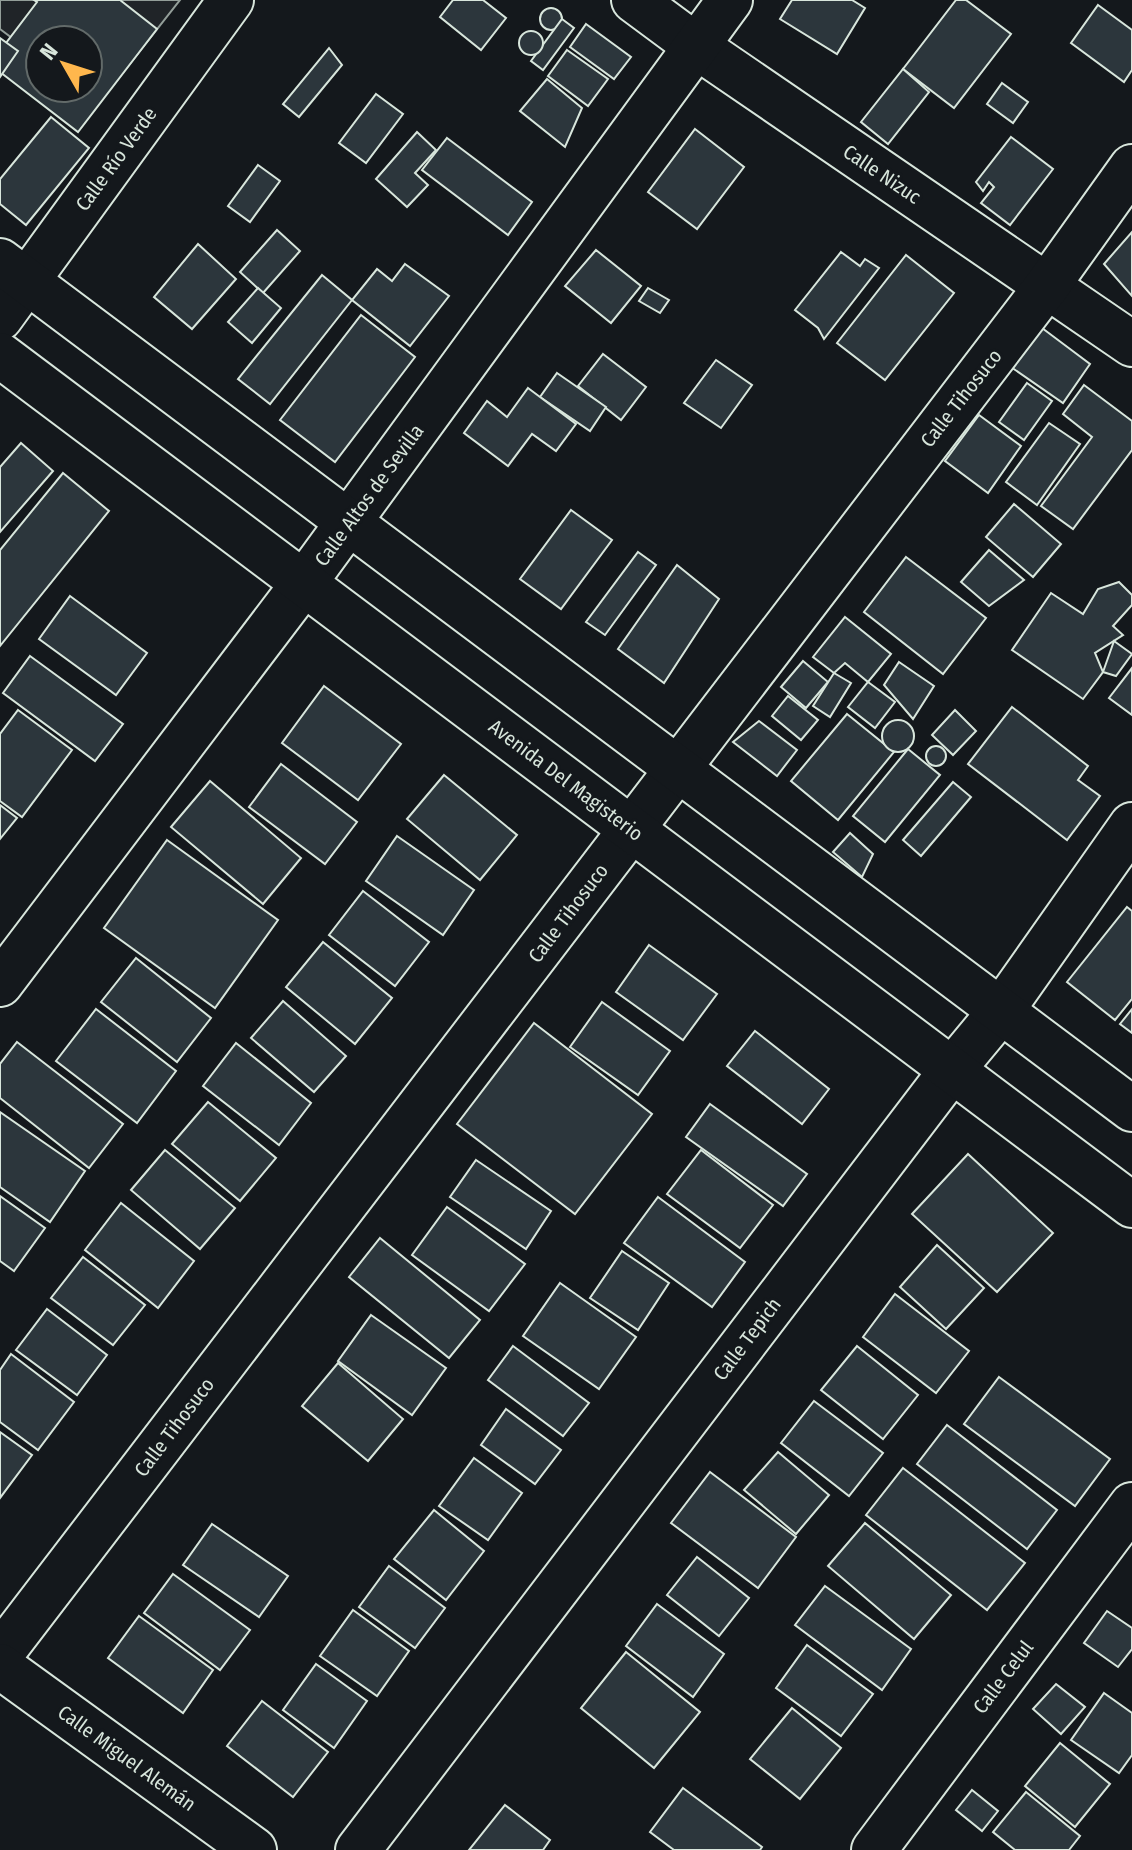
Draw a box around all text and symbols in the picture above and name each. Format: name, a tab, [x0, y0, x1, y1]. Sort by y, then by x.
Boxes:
north arrow	[24, 24, 104, 104]
text: N	[34, 38, 63, 65]
street label: Calle Río Verde	[70, 102, 162, 216]
street label: Calle Nizuc	[839, 139, 926, 209]
street label: Calle Tihosuco	[915, 344, 1007, 452]
street label: Calle Altos de Sevilla	[309, 419, 429, 571]
street label: Avenida Del Magisterio	[484, 714, 648, 846]
street label: Calle Tihosuco	[523, 859, 613, 967]
street label: Calle Tepich	[708, 1293, 786, 1385]
street label: Calle Tihosuco	[129, 1373, 219, 1481]
street label: Calle Celul	[968, 1636, 1038, 1718]
street label: Calle Miguel Alemán	[53, 1700, 201, 1816]

